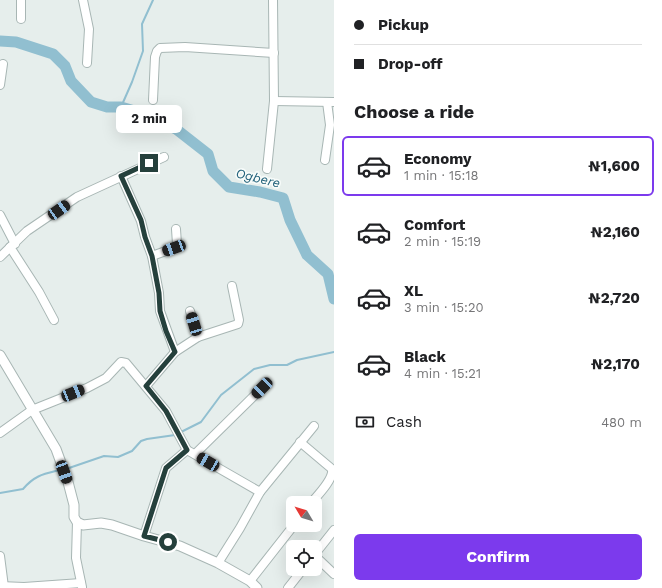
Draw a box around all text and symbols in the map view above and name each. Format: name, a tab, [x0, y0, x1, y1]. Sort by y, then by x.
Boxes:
text: Pickup	[378, 16, 429, 34]
text: Drop-off	[378, 55, 443, 73]
text: Choose a ride	[354, 101, 474, 122]
callout: 2 min	[116, 105, 182, 133]
text: 2 min	[131, 111, 167, 126]
icon: car	[356, 148, 392, 184]
text: Economy	[404, 150, 471, 168]
route end	[140, 154, 158, 172]
text: ₦1,600	[588, 157, 640, 175]
water label: Ogbere	[234, 165, 282, 191]
text: 1 min · 15:18	[404, 168, 479, 183]
car	[46, 198, 72, 222]
icon: car	[356, 214, 392, 250]
text: Comfort	[404, 216, 465, 234]
text: ₦2,160	[591, 223, 640, 241]
text: 2 min · 15:19	[404, 234, 481, 249]
car	[161, 238, 187, 258]
icon: car	[356, 280, 392, 316]
text: XL	[404, 282, 423, 300]
text: ₦2,720	[588, 289, 640, 307]
text: 3 min · 15:20	[404, 300, 484, 315]
car	[185, 311, 203, 337]
icon: car	[356, 346, 392, 382]
text: Black	[404, 348, 446, 366]
text: ₦2,170	[591, 355, 640, 373]
text: 4 min · 15:21	[404, 366, 481, 381]
car	[249, 375, 275, 401]
car	[60, 383, 86, 403]
icon: cash	[354, 411, 376, 433]
text: Cash	[386, 413, 422, 431]
text: 480 m	[601, 415, 642, 430]
car	[195, 451, 221, 473]
car	[54, 459, 74, 485]
north arrow	[286, 496, 322, 532]
map controls	[286, 496, 322, 576]
route start	[159, 533, 177, 551]
button: Confirm	[354, 534, 642, 580]
button: locate	[286, 540, 322, 576]

